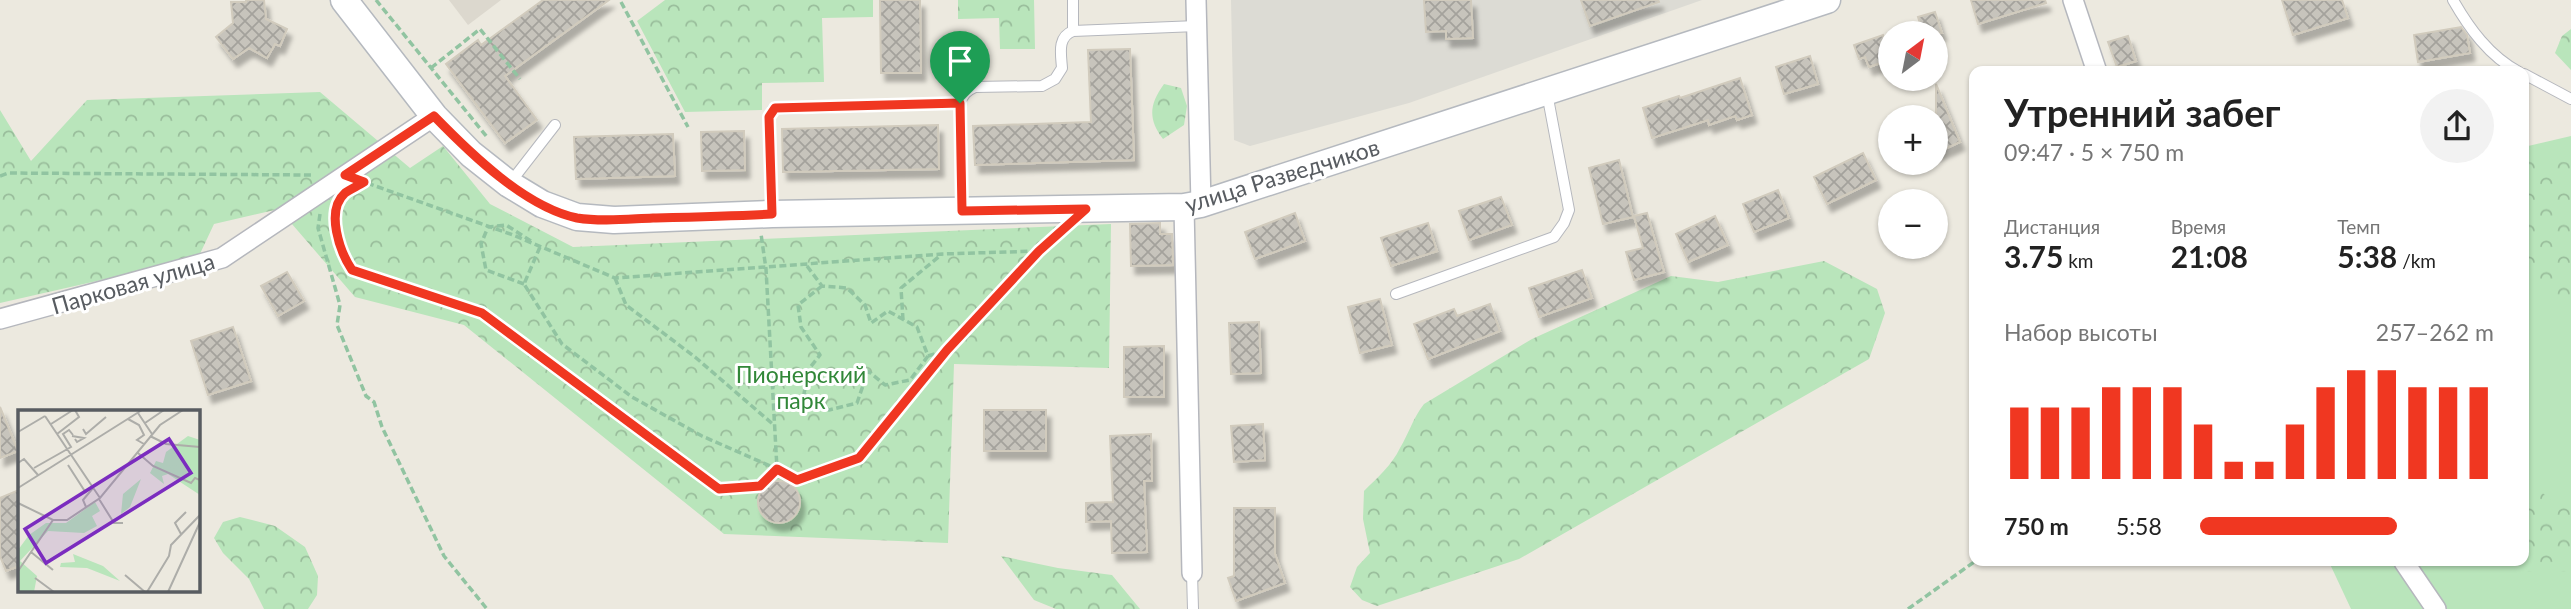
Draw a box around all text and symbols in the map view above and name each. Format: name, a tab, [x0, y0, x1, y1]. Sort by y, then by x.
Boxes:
north arrow	[1878, 21, 1948, 91]
map controls	[1878, 21, 1948, 259]
pin	[930, 31, 990, 103]
icon: arrive	[941, 42, 979, 80]
text: Утренний забег	[2004, 89, 2281, 135]
button: share	[2420, 89, 2494, 163]
button: +	[1878, 105, 1948, 175]
street label: улица Разведчиков	[1181, 132, 1383, 218]
text: 09:47 · 5 × 750 m	[2004, 138, 2184, 166]
button: −	[1878, 189, 1948, 259]
text: Дистанция	[2004, 215, 2100, 238]
text: Время	[2171, 215, 2226, 238]
text: Темп	[2337, 215, 2380, 238]
text: 3.75	[2004, 238, 2063, 274]
text: 21:08	[2171, 238, 2248, 274]
text: 5:38	[2337, 238, 2397, 274]
street label: Парковая улица	[48, 246, 218, 320]
text: km	[2063, 249, 2093, 272]
text: /km	[2397, 249, 2436, 272]
text: Набор высоты	[2004, 318, 2158, 346]
text: 257–262 m	[2376, 318, 2494, 346]
park label: Пионерский парк	[736, 360, 866, 414]
inset map	[18, 410, 200, 592]
text: 750 m	[2004, 512, 2069, 540]
text: 5:58	[2116, 512, 2162, 540]

